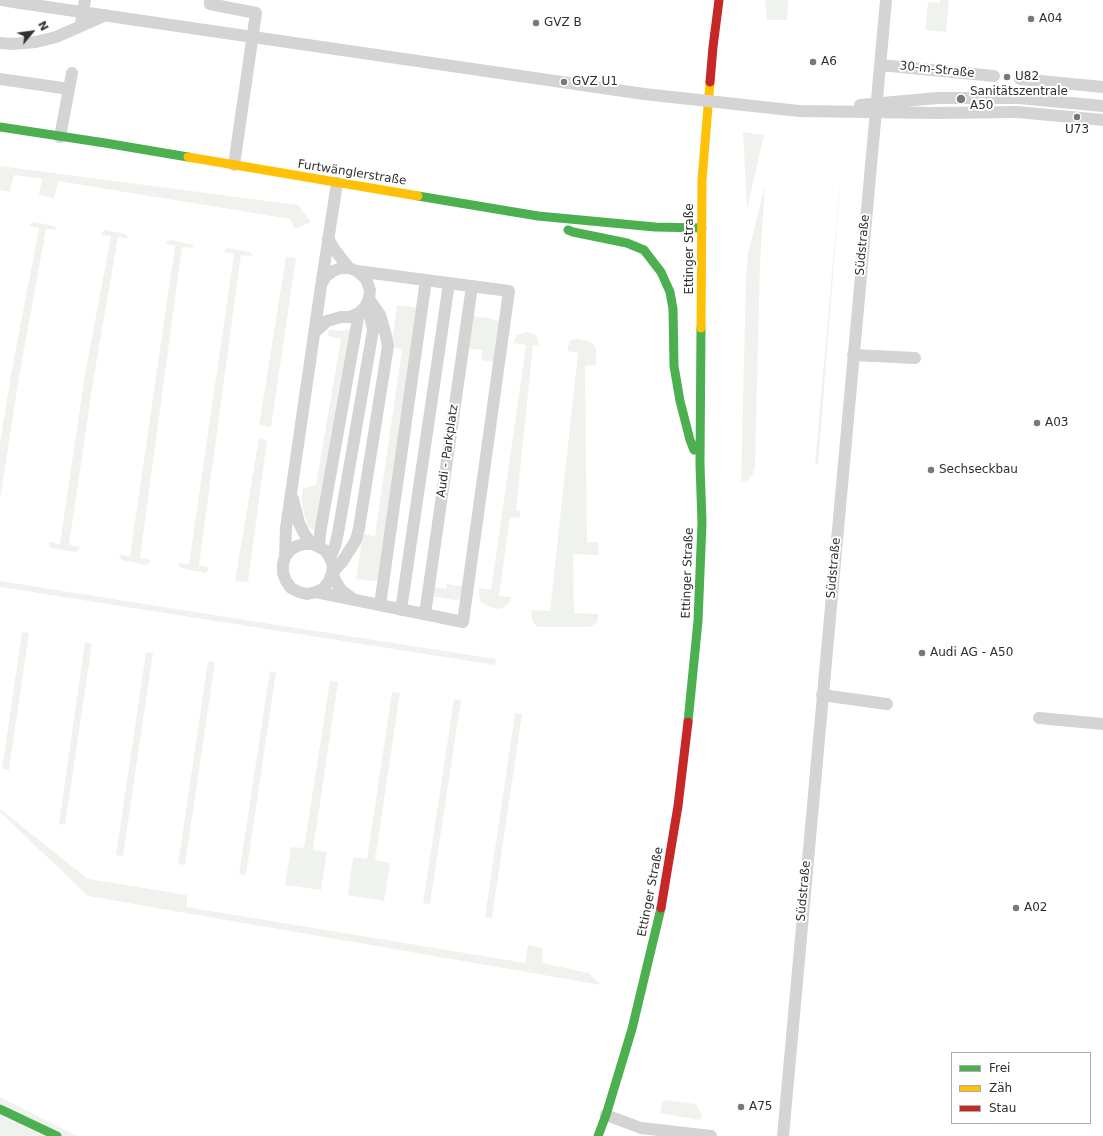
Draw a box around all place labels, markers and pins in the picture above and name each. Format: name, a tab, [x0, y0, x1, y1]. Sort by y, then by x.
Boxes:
place label: A04	[1039, 12, 1062, 26]
marker: A04	[1026, 14, 1036, 24]
place label: GVZ B	[544, 16, 582, 30]
marker: GVZ B	[531, 18, 541, 28]
place label: A6	[821, 55, 837, 69]
marker: A6	[808, 57, 818, 67]
place label: U82	[1015, 70, 1039, 84]
marker: U82	[1002, 72, 1012, 82]
place label: GVZ U1	[572, 75, 618, 89]
marker: GVZ U1	[559, 77, 569, 87]
place label: Sanitätszentrale A50	[970, 85, 1068, 113]
marker: Sanitätszentrale A50	[955, 93, 967, 105]
marker: U73	[1072, 112, 1082, 122]
place label: U73	[1065, 123, 1089, 137]
place label: A03	[1045, 416, 1068, 430]
marker: A03	[1032, 418, 1042, 428]
place label: Sechseckbau	[939, 463, 1018, 477]
marker: Sechseckbau	[926, 465, 936, 475]
place label: Audi AG - A50	[930, 646, 1013, 660]
marker: Audi AG - A50	[917, 648, 927, 658]
place label: A02	[1024, 901, 1047, 915]
marker: A02	[1011, 903, 1021, 913]
place label: A75	[749, 1100, 772, 1114]
marker: A75	[736, 1102, 746, 1112]

